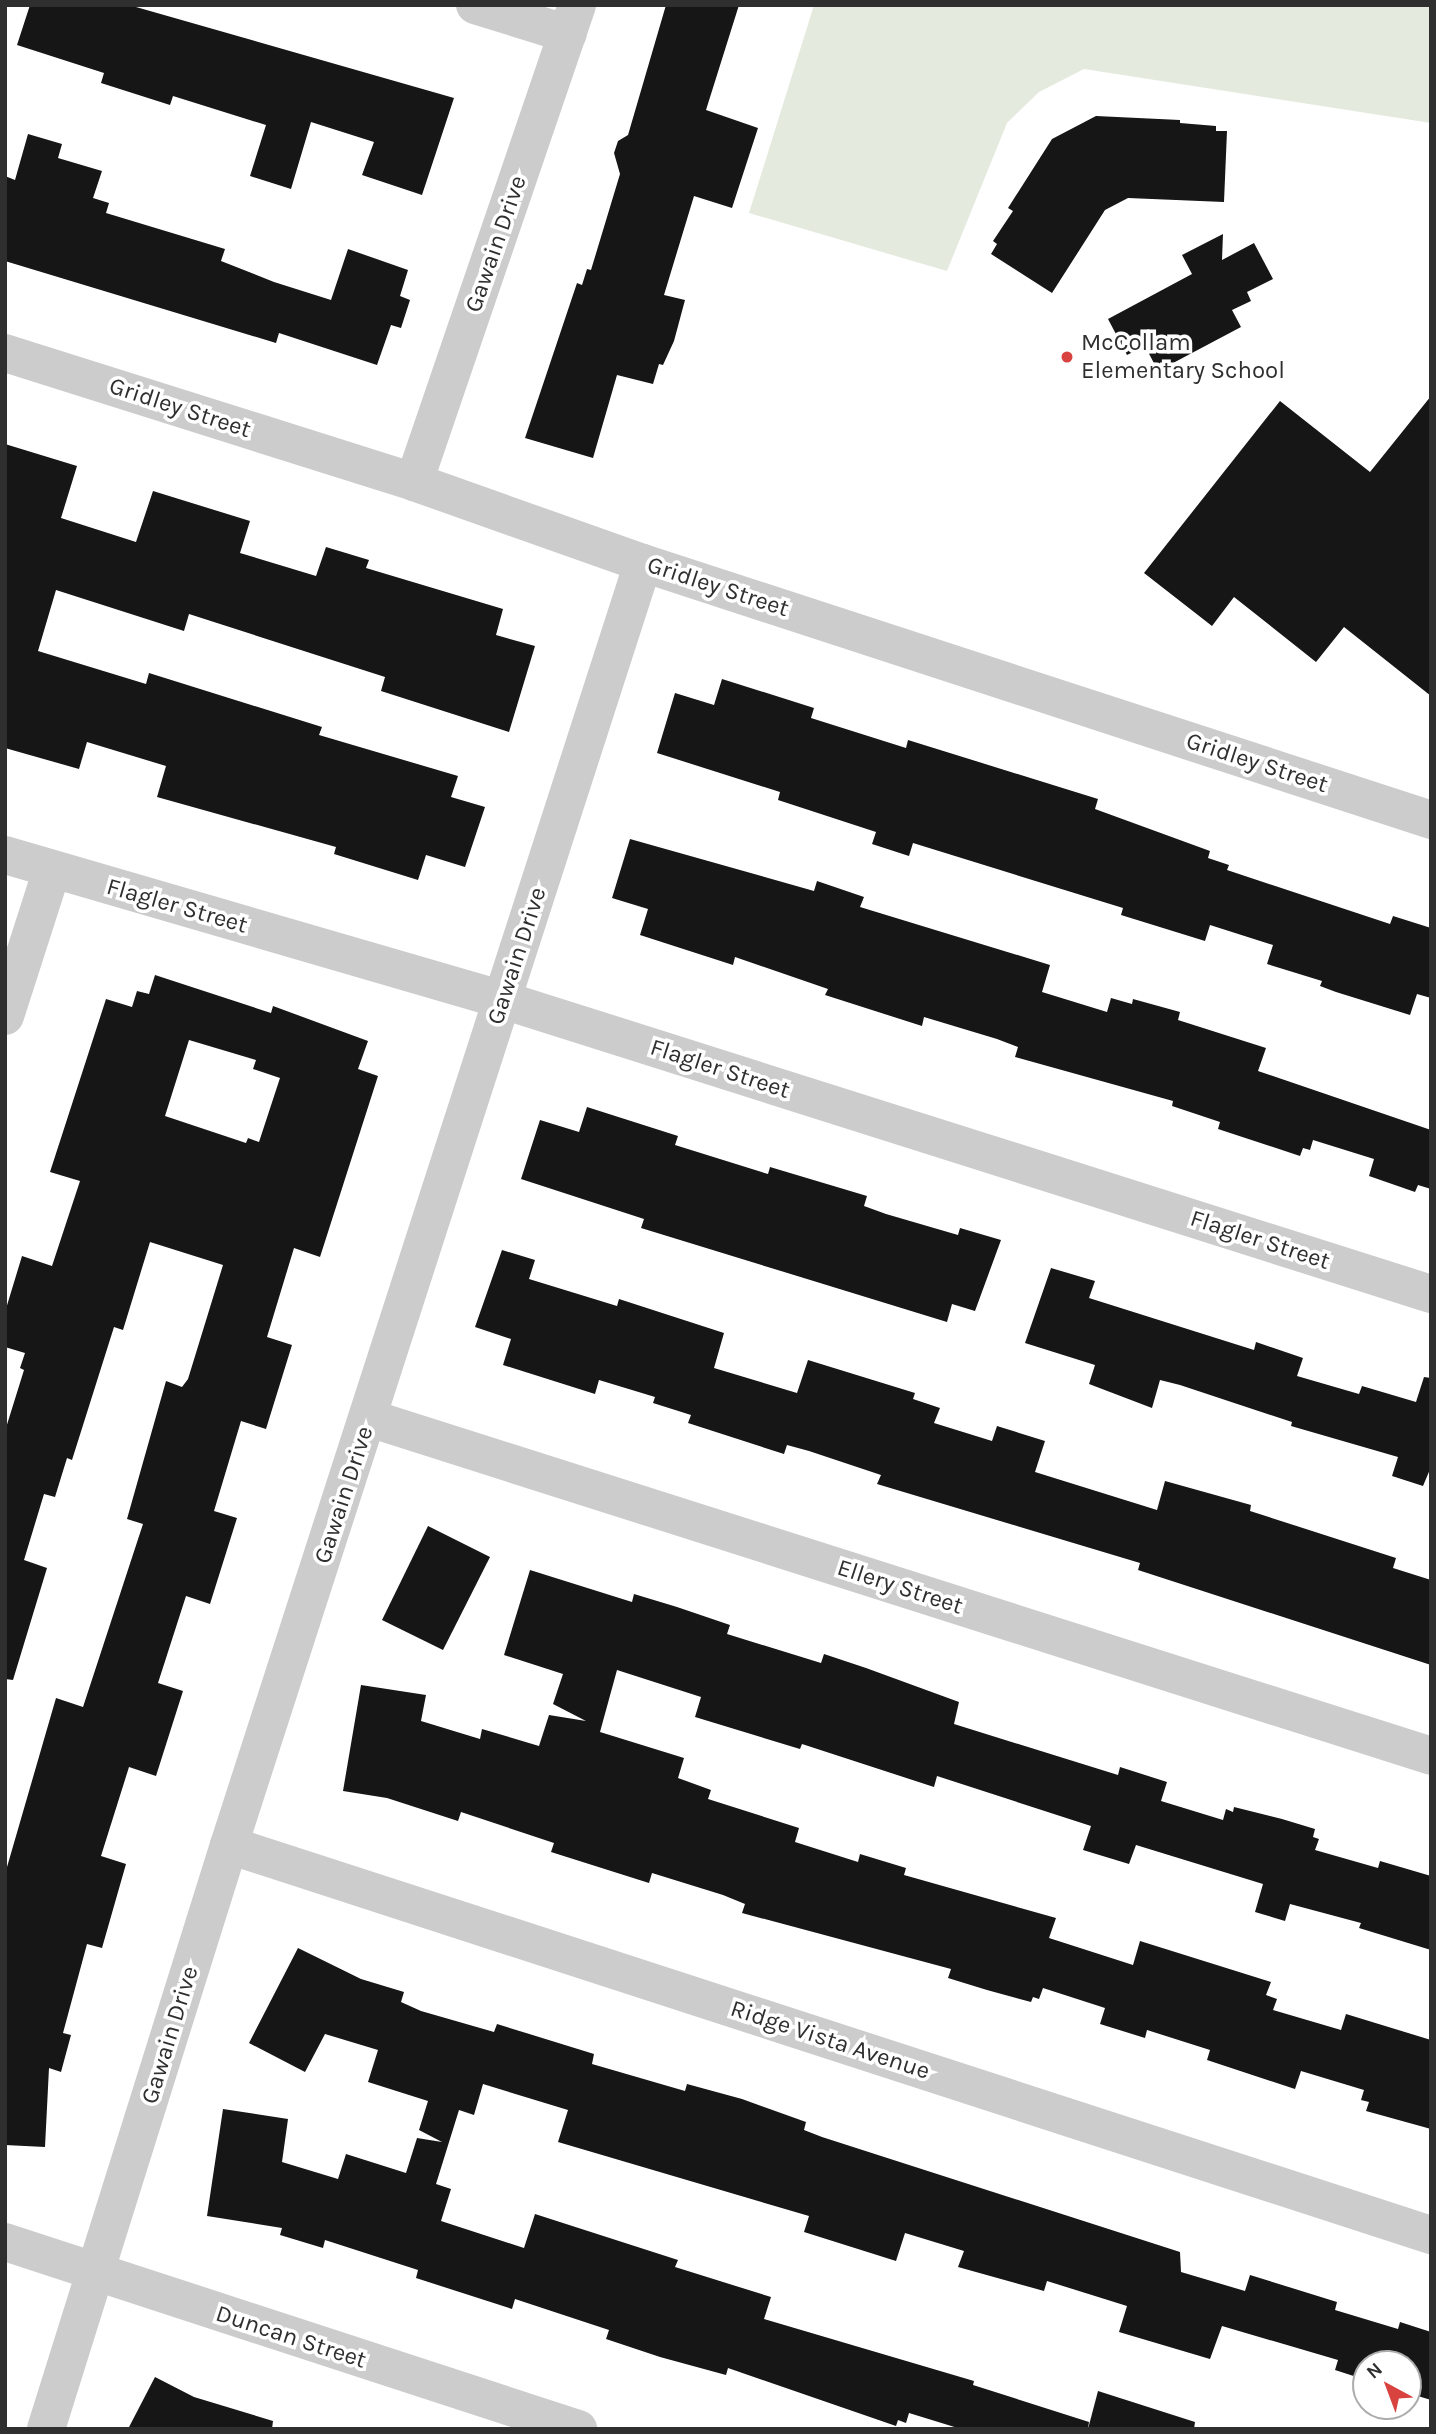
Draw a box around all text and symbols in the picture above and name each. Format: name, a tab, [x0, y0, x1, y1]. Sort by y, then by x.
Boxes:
street label: Gawain Drive	[459, 172, 533, 316]
place label: McCollam Elementary School	[1081, 329, 1285, 385]
marker: McCollam Elementary School	[1059, 349, 1075, 365]
street label: Gridley Street	[106, 372, 254, 444]
street label: Gridley Street	[644, 551, 792, 623]
street label: Gridley Street	[1183, 727, 1331, 799]
street label: Flagler Street	[103, 872, 251, 940]
street label: Gawain Drive	[481, 884, 553, 1028]
street label: Flagler Street	[646, 1033, 794, 1105]
street label: Flagler Street	[1186, 1204, 1334, 1276]
street label: Gawain Drive	[308, 1423, 380, 1567]
street label: Ellery Street	[833, 1553, 967, 1621]
street label: Gawain Drive	[135, 1963, 205, 2107]
street label: Ridge Vista Avenue	[727, 1994, 933, 2086]
street label: Duncan Street	[212, 2299, 370, 2375]
north arrow	[1352, 2350, 1422, 2420]
text: N	[1362, 2358, 1387, 2383]

